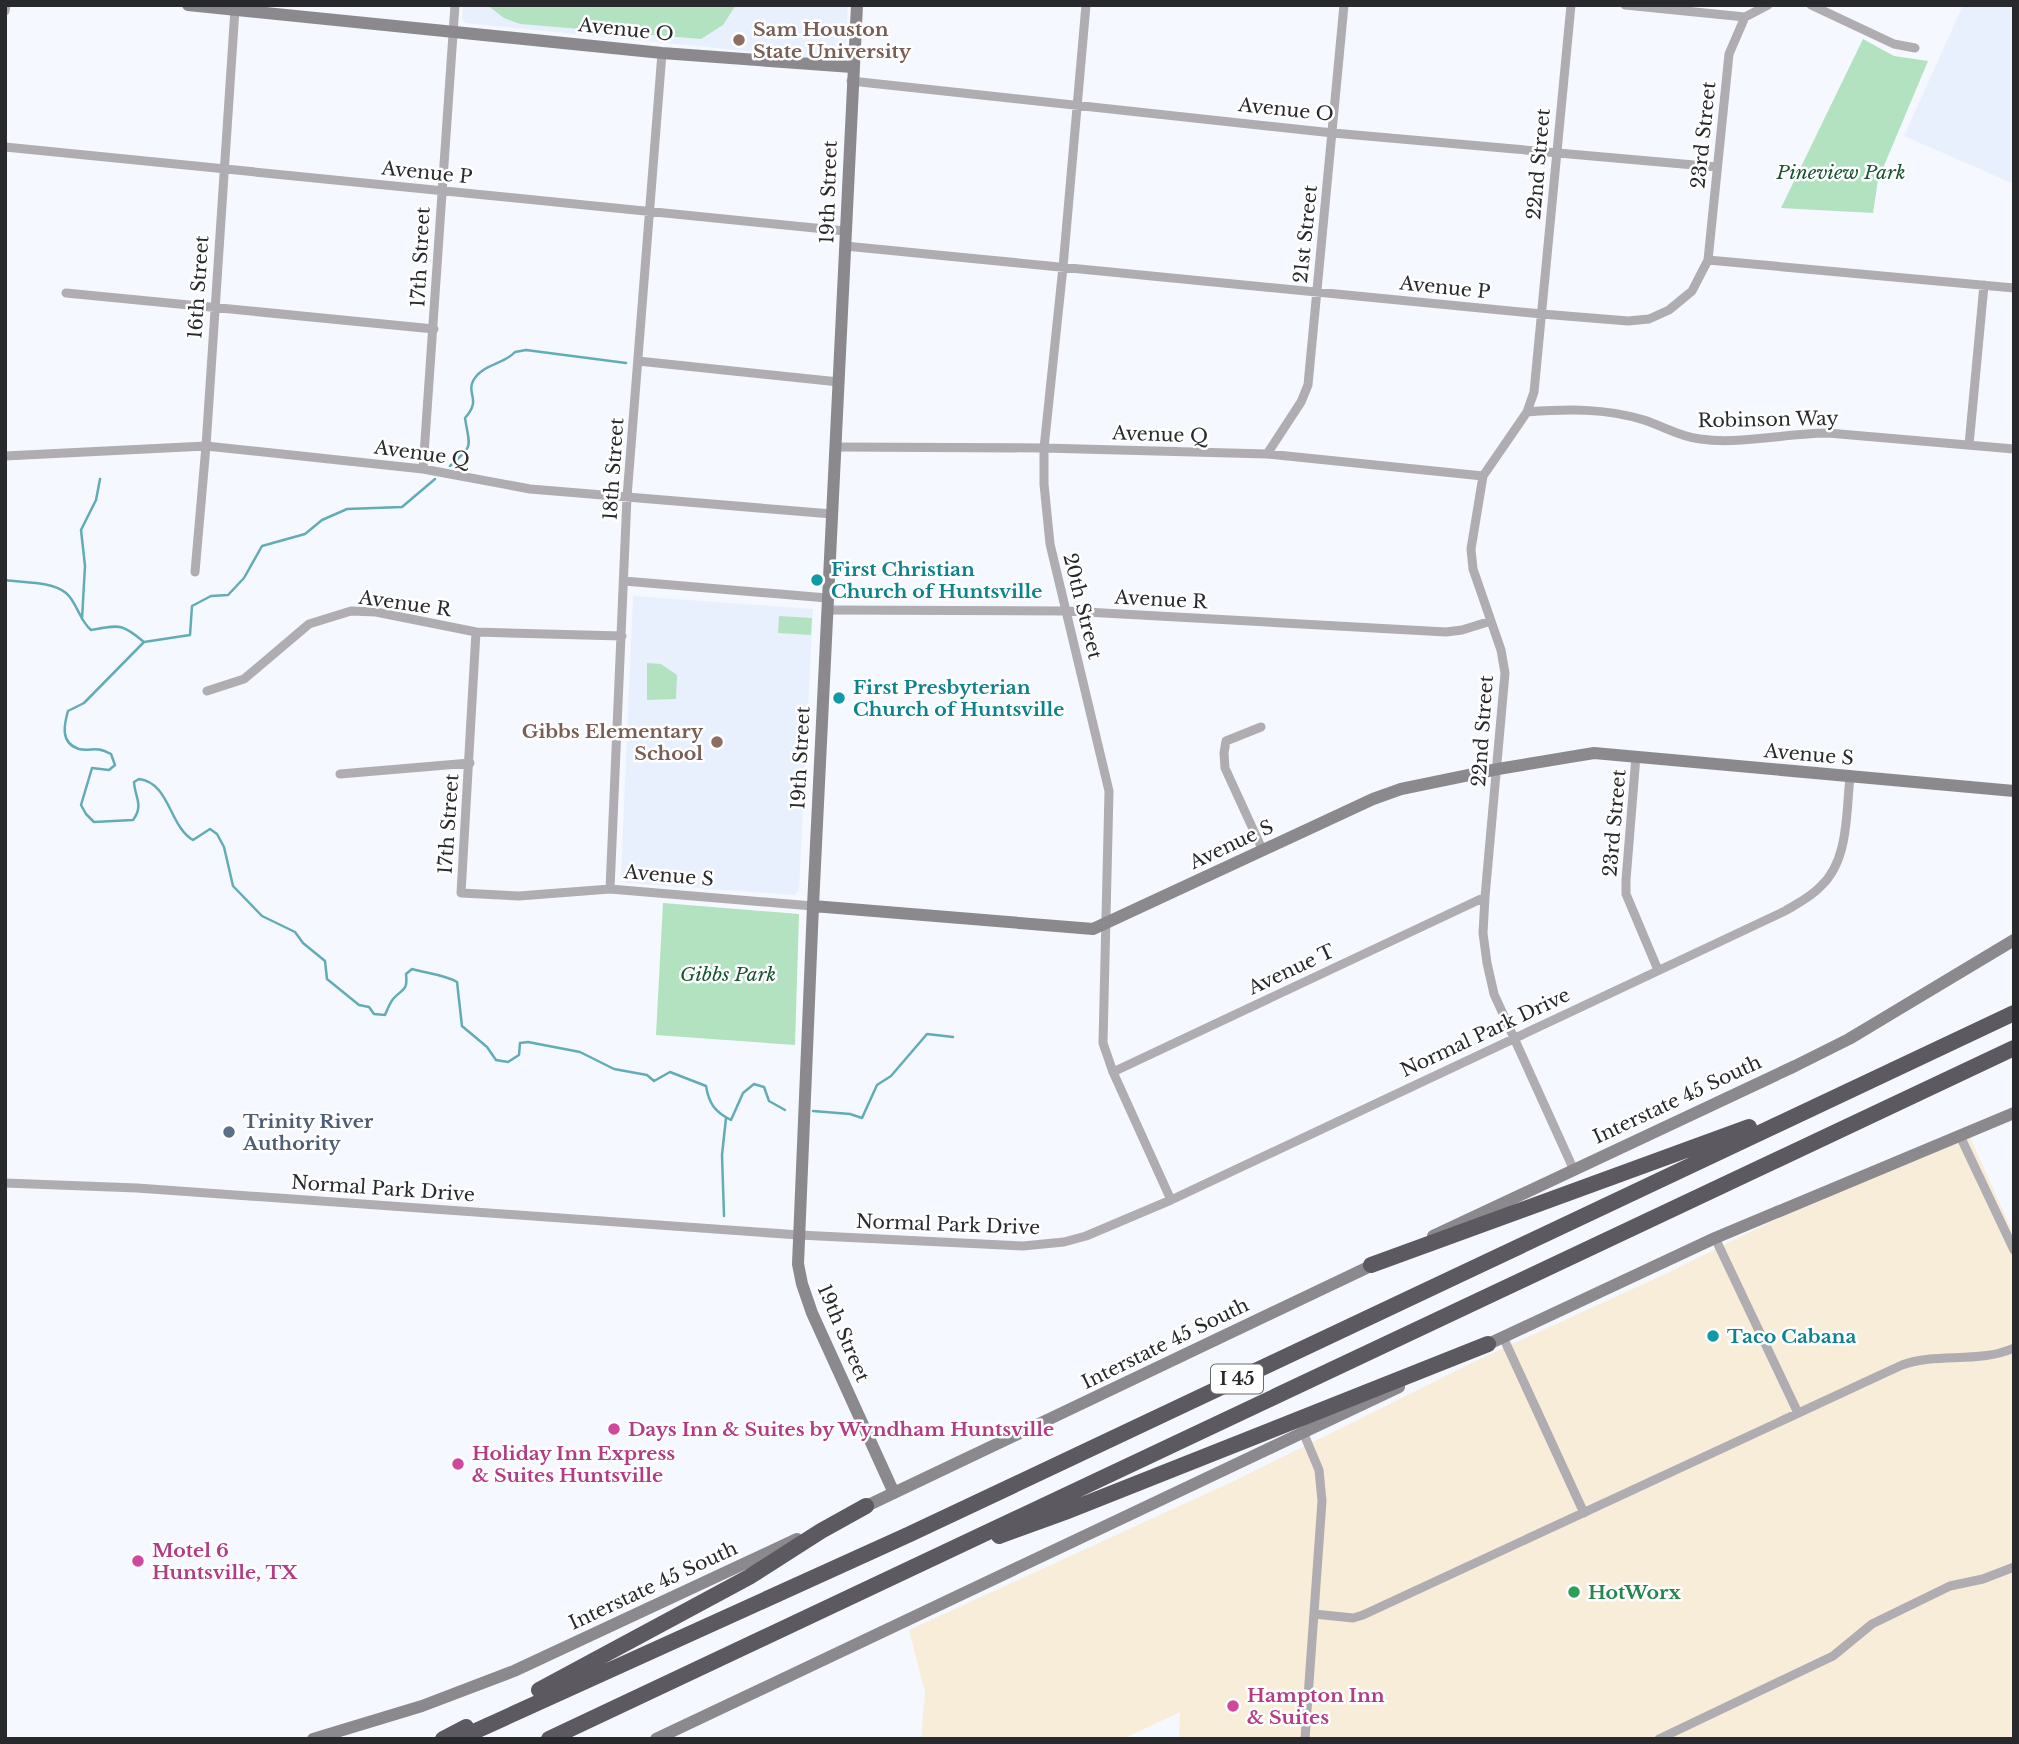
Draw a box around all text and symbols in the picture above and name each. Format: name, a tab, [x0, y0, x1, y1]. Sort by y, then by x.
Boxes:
street label: Avenue O	[576, 13, 675, 46]
place label: Sam Houston State University	[753, 18, 912, 63]
marker: Sam Houston State University	[731, 32, 747, 48]
street label: 23rd Street	[1686, 79, 1721, 190]
street label: Avenue O	[1236, 93, 1335, 126]
street label: 22nd Street	[1522, 106, 1555, 221]
street label: 19th Street	[815, 139, 842, 244]
street label: Avenue P	[380, 156, 473, 189]
park label: Pineview Park	[1776, 161, 1905, 184]
street label: 21st Street	[1289, 183, 1322, 284]
street label: 17th Street	[406, 205, 435, 308]
street label: 16th Street	[183, 234, 214, 339]
street label: Avenue P	[1398, 271, 1491, 304]
street label: Robinson Way	[1697, 407, 1839, 432]
street label: 18th Street	[598, 416, 629, 521]
street label: Avenue Q	[1111, 421, 1208, 448]
street label: Avenue Q	[372, 435, 471, 472]
street label: 20th Street	[1058, 551, 1107, 662]
place label: First Christian Church of Huntsville	[831, 558, 1042, 603]
marker: First Christian Church of Huntsville	[809, 572, 825, 588]
street label: Avenue R	[356, 586, 453, 621]
street label: Avenue R	[1113, 586, 1209, 613]
street label: 22nd Street	[1467, 674, 1498, 788]
place label: First Presbyterian Church of Huntsville	[853, 676, 1064, 721]
marker: First Presbyterian Church of Huntsville	[831, 690, 847, 706]
street label: 19th Street	[786, 705, 815, 810]
place label: Gibbs Elementary School	[522, 720, 704, 765]
marker: Gibbs Elementary School	[709, 734, 725, 750]
street label: Avenue S	[1762, 739, 1855, 770]
street label: 23rd Street	[1598, 768, 1631, 878]
street label: 17th Street	[434, 772, 464, 875]
street label: Avenue S	[1185, 815, 1277, 874]
street label: Avenue S	[622, 860, 715, 891]
street label: Avenue T	[1244, 939, 1338, 1000]
park label: Gibbs Park	[680, 963, 776, 986]
street label: Normal Park Drive	[1397, 983, 1574, 1082]
street label: Interstate 45 South	[1589, 1050, 1765, 1149]
place label: Trinity River Authority	[242, 1110, 374, 1155]
marker: Trinity River Authority	[221, 1124, 237, 1140]
street label: Normal Park Drive	[290, 1171, 476, 1206]
street label: Normal Park Drive	[856, 1210, 1040, 1239]
street label: 19th Street	[813, 1281, 875, 1386]
street label: Interstate 45 South	[1078, 1293, 1253, 1394]
place label: Taco Cabana	[1727, 1325, 1856, 1348]
marker: Taco Cabana	[1705, 1328, 1721, 1344]
road number: I 45	[1211, 1364, 1263, 1394]
place label: Days Inn & Suites by Wyndham Huntsville	[628, 1418, 1054, 1441]
marker: Days Inn & Suites by Wyndham Huntsville	[606, 1421, 622, 1437]
place label: Holiday Inn Express & Suites Huntsville	[472, 1442, 675, 1487]
marker: Holiday Inn Express & Suites Huntsville	[450, 1456, 466, 1472]
street label: Interstate 45 South	[565, 1536, 741, 1635]
place label: Motel 6 Huntsville, TX	[152, 1539, 298, 1584]
marker: Motel 6 Huntsville, TX	[130, 1553, 146, 1569]
place label: HotWorx	[1588, 1581, 1681, 1604]
marker: HotWorx	[1566, 1584, 1582, 1600]
place label: Hampton Inn & Suites	[1247, 1684, 1385, 1729]
marker: Hampton Inn & Suites	[1225, 1698, 1241, 1714]

